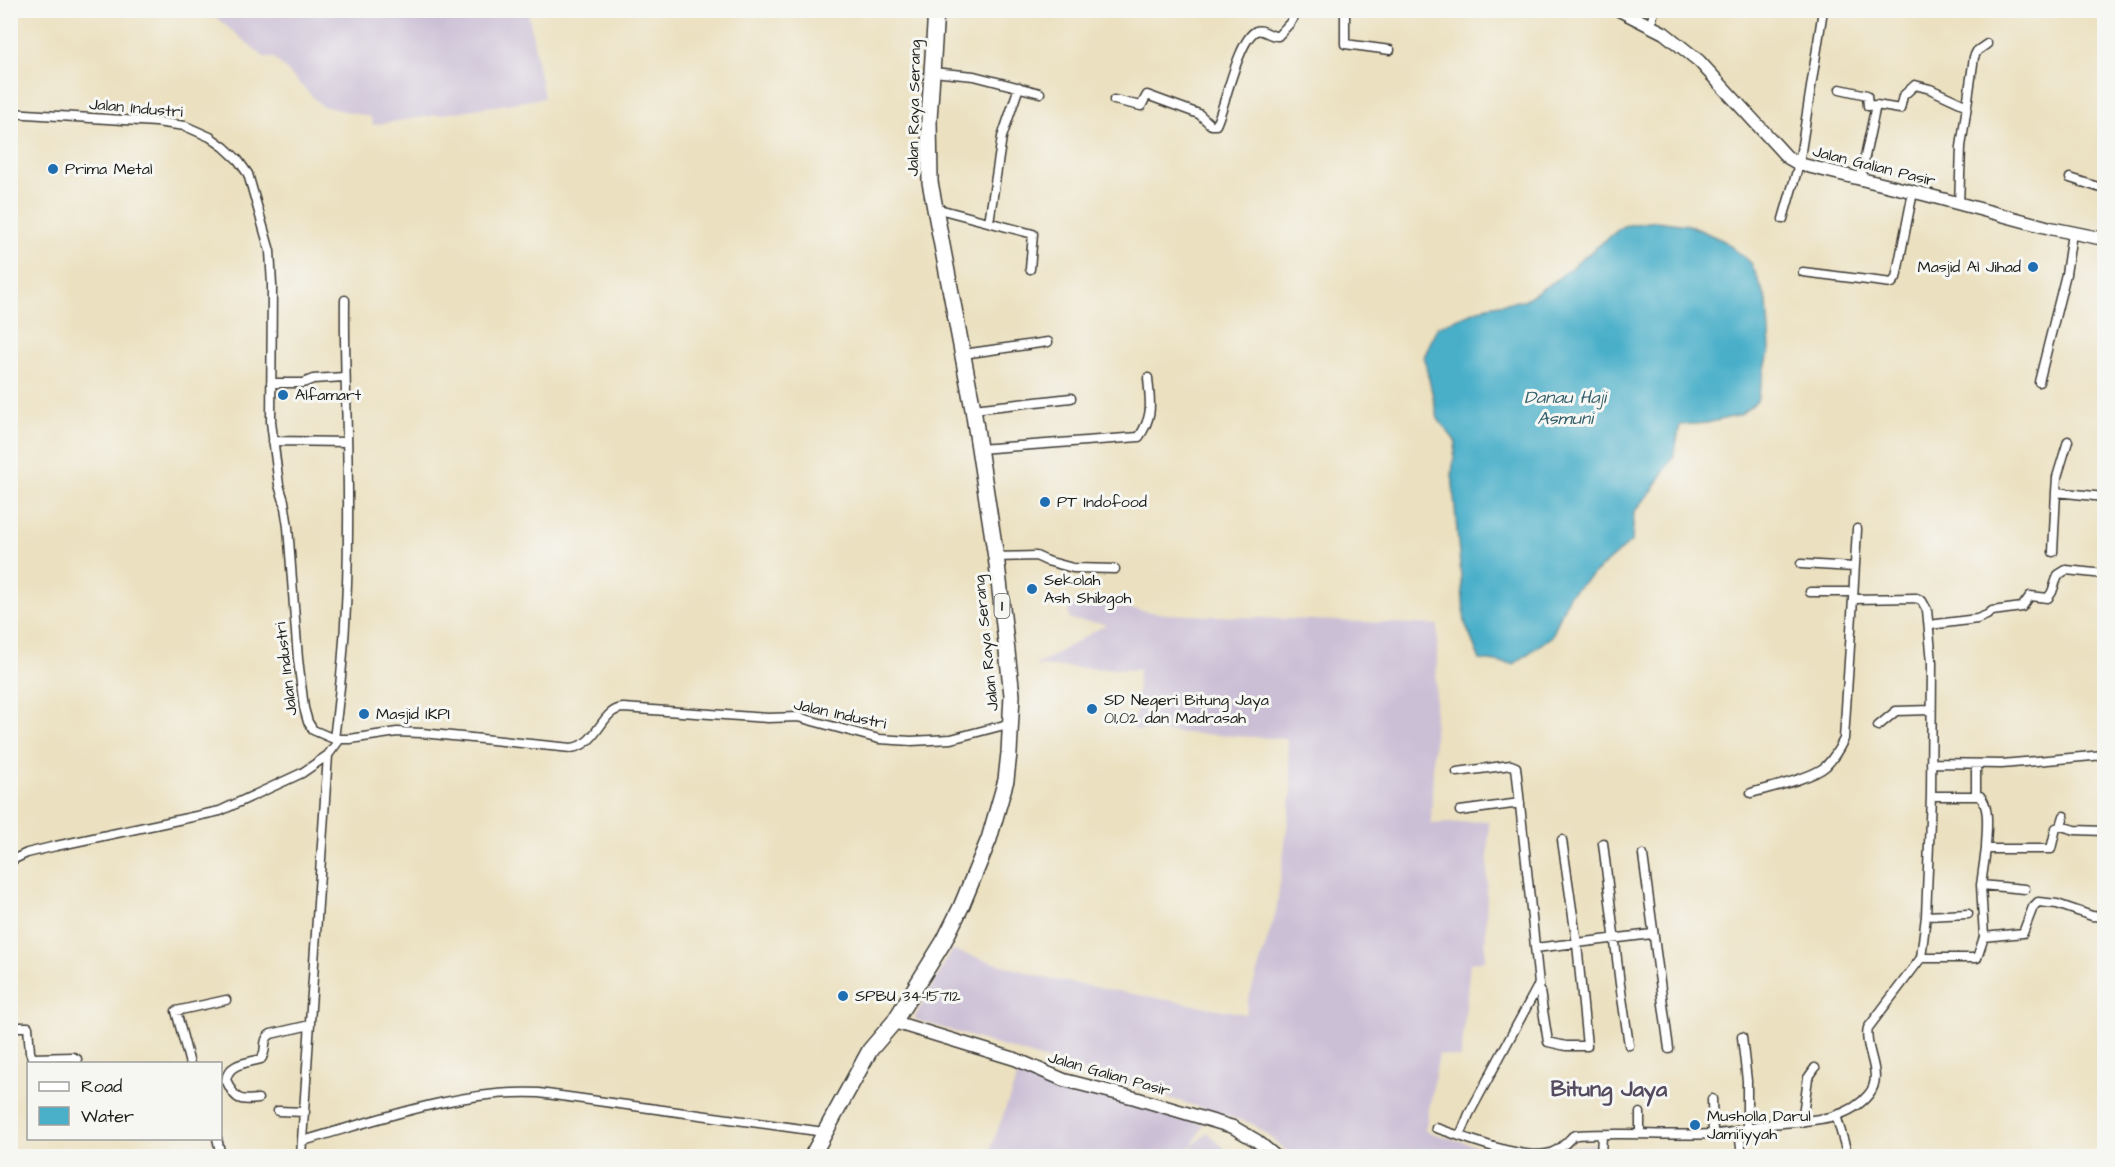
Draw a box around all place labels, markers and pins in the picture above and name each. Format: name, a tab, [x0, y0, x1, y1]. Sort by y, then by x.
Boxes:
place label: Prima Metal	[65, 158, 152, 180]
marker: Prima Metal	[46, 162, 60, 176]
place label: Masjid Al Jihad	[1917, 256, 2021, 278]
marker: Masjid Al Jihad	[2026, 260, 2040, 274]
place label: Alfamart	[295, 384, 362, 406]
marker: Alfamart	[276, 388, 290, 402]
place label: PT Indofood	[1057, 491, 1147, 513]
marker: PT Indofood	[1038, 495, 1052, 509]
place label: Sekolah Ash Shibgoh	[1044, 569, 1131, 610]
marker: Sekolah Ash Shibgoh	[1025, 582, 1039, 596]
place label: SD Negeri Bitung Jaya 01,02 dan Madrasah	[1104, 689, 1269, 729]
marker: SD Negeri Bitung Jaya 01,02 dan Madrasah	[1085, 702, 1099, 716]
place label: Masjid IKPI	[376, 703, 450, 725]
marker: Masjid IKPI	[357, 707, 371, 721]
place label: SPBU 34-15712	[855, 985, 961, 1007]
marker: SPBU 34-15712	[836, 989, 850, 1003]
place label: Musholla Darul Jami'iyyah	[1707, 1105, 1811, 1146]
marker: Musholla Darul Jami'iyyah	[1688, 1118, 1702, 1132]

